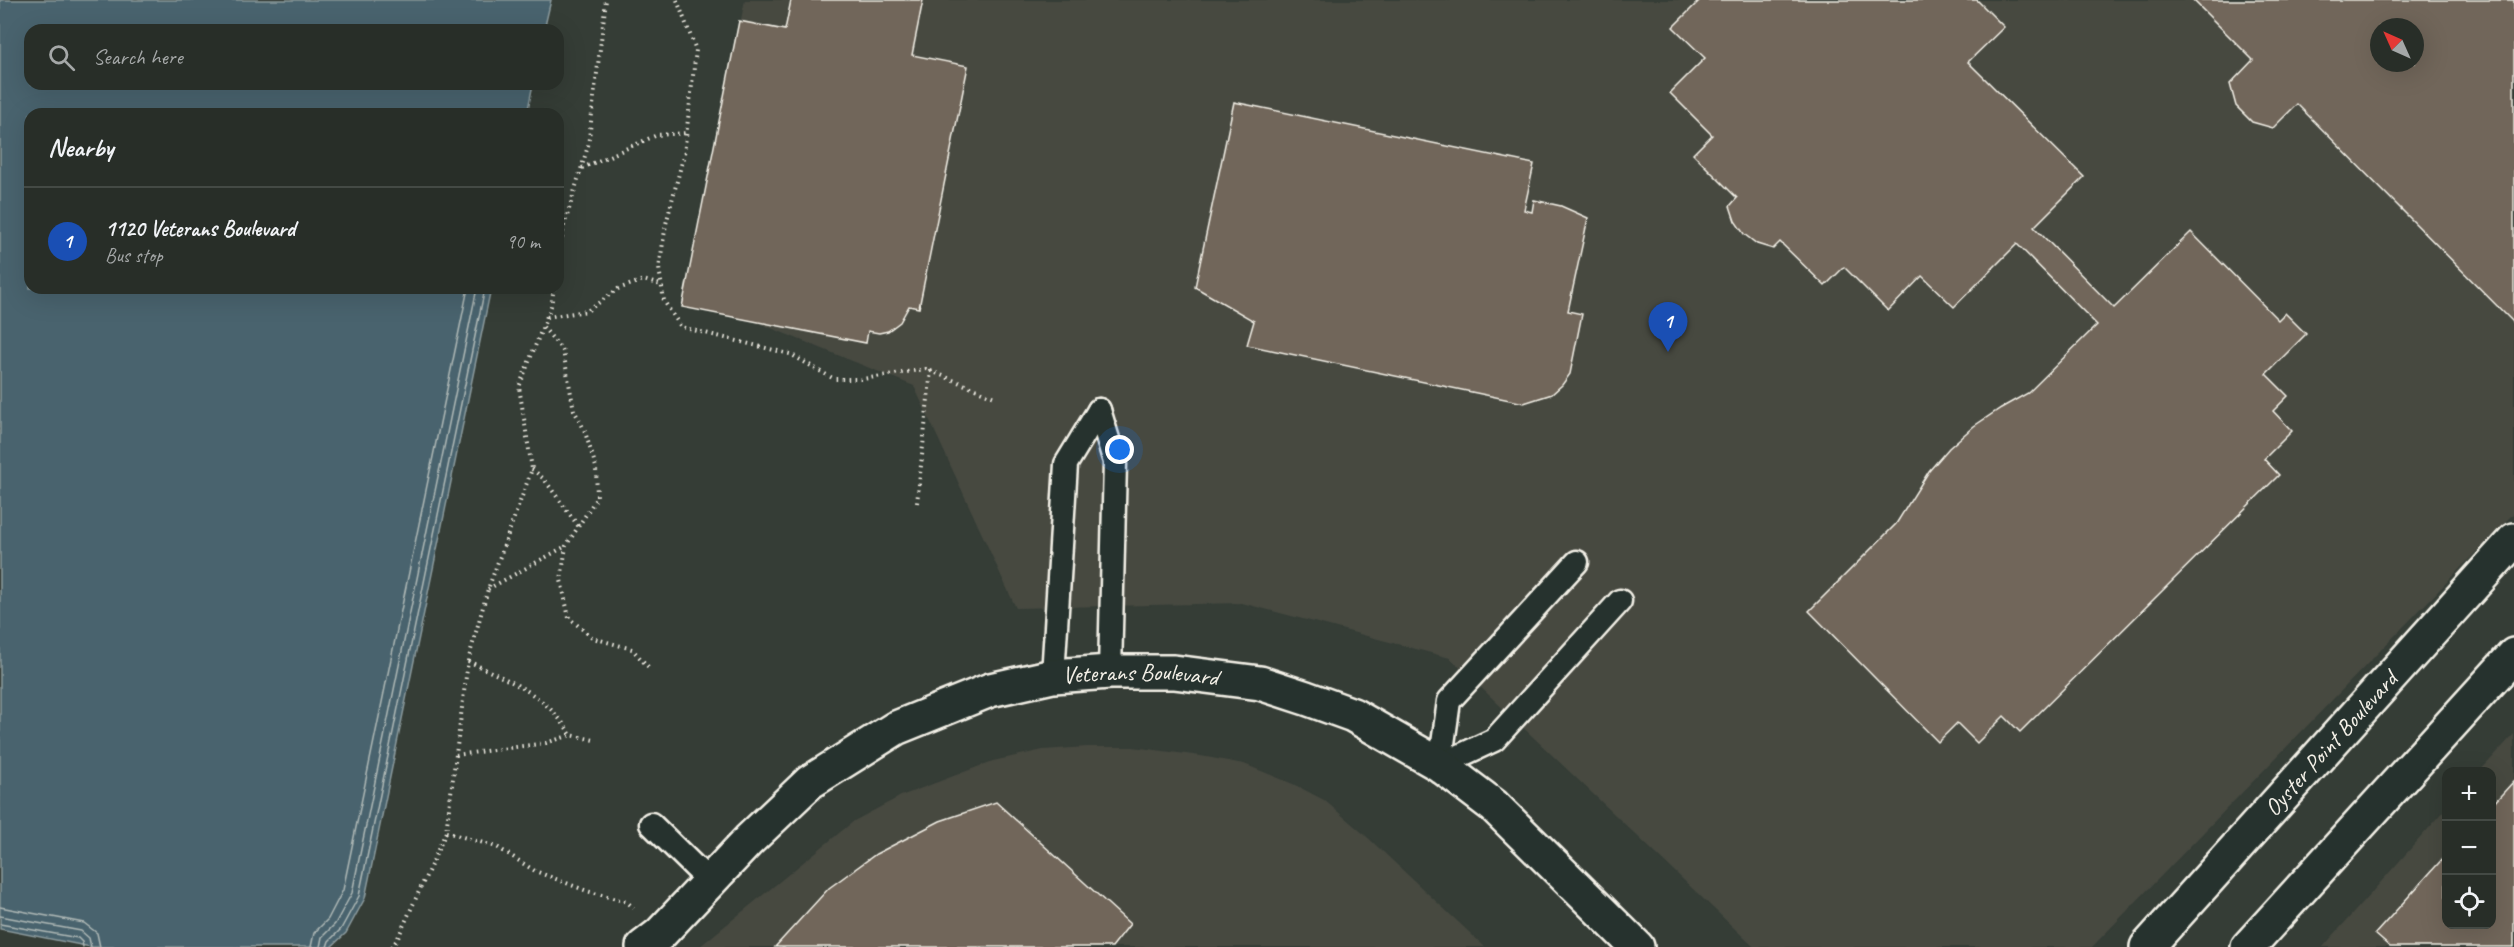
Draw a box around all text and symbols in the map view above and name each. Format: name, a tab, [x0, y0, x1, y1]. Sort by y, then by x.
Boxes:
north arrow	[2370, 18, 2424, 72]
search box	[24, 24, 564, 90]
icon: search	[45, 41, 78, 74]
text: Search here	[93, 43, 183, 71]
text: Nearby	[48, 131, 113, 164]
text: 1120 Veterans Boulevard	[105, 215, 295, 243]
text: 1	[63, 229, 72, 254]
text: 90 m	[506, 229, 540, 254]
text: Bus stop	[105, 243, 163, 268]
pin: 1	[1648, 302, 1688, 352]
your location	[1105, 435, 1134, 464]
street label: Veterans Boulevard	[1061, 657, 1224, 693]
street label: Oyster Point Boulevard	[2257, 662, 2406, 822]
map controls	[2442, 767, 2496, 929]
button: +	[2442, 767, 2496, 821]
button: −	[2442, 821, 2496, 875]
button: locate	[2442, 875, 2496, 929]

